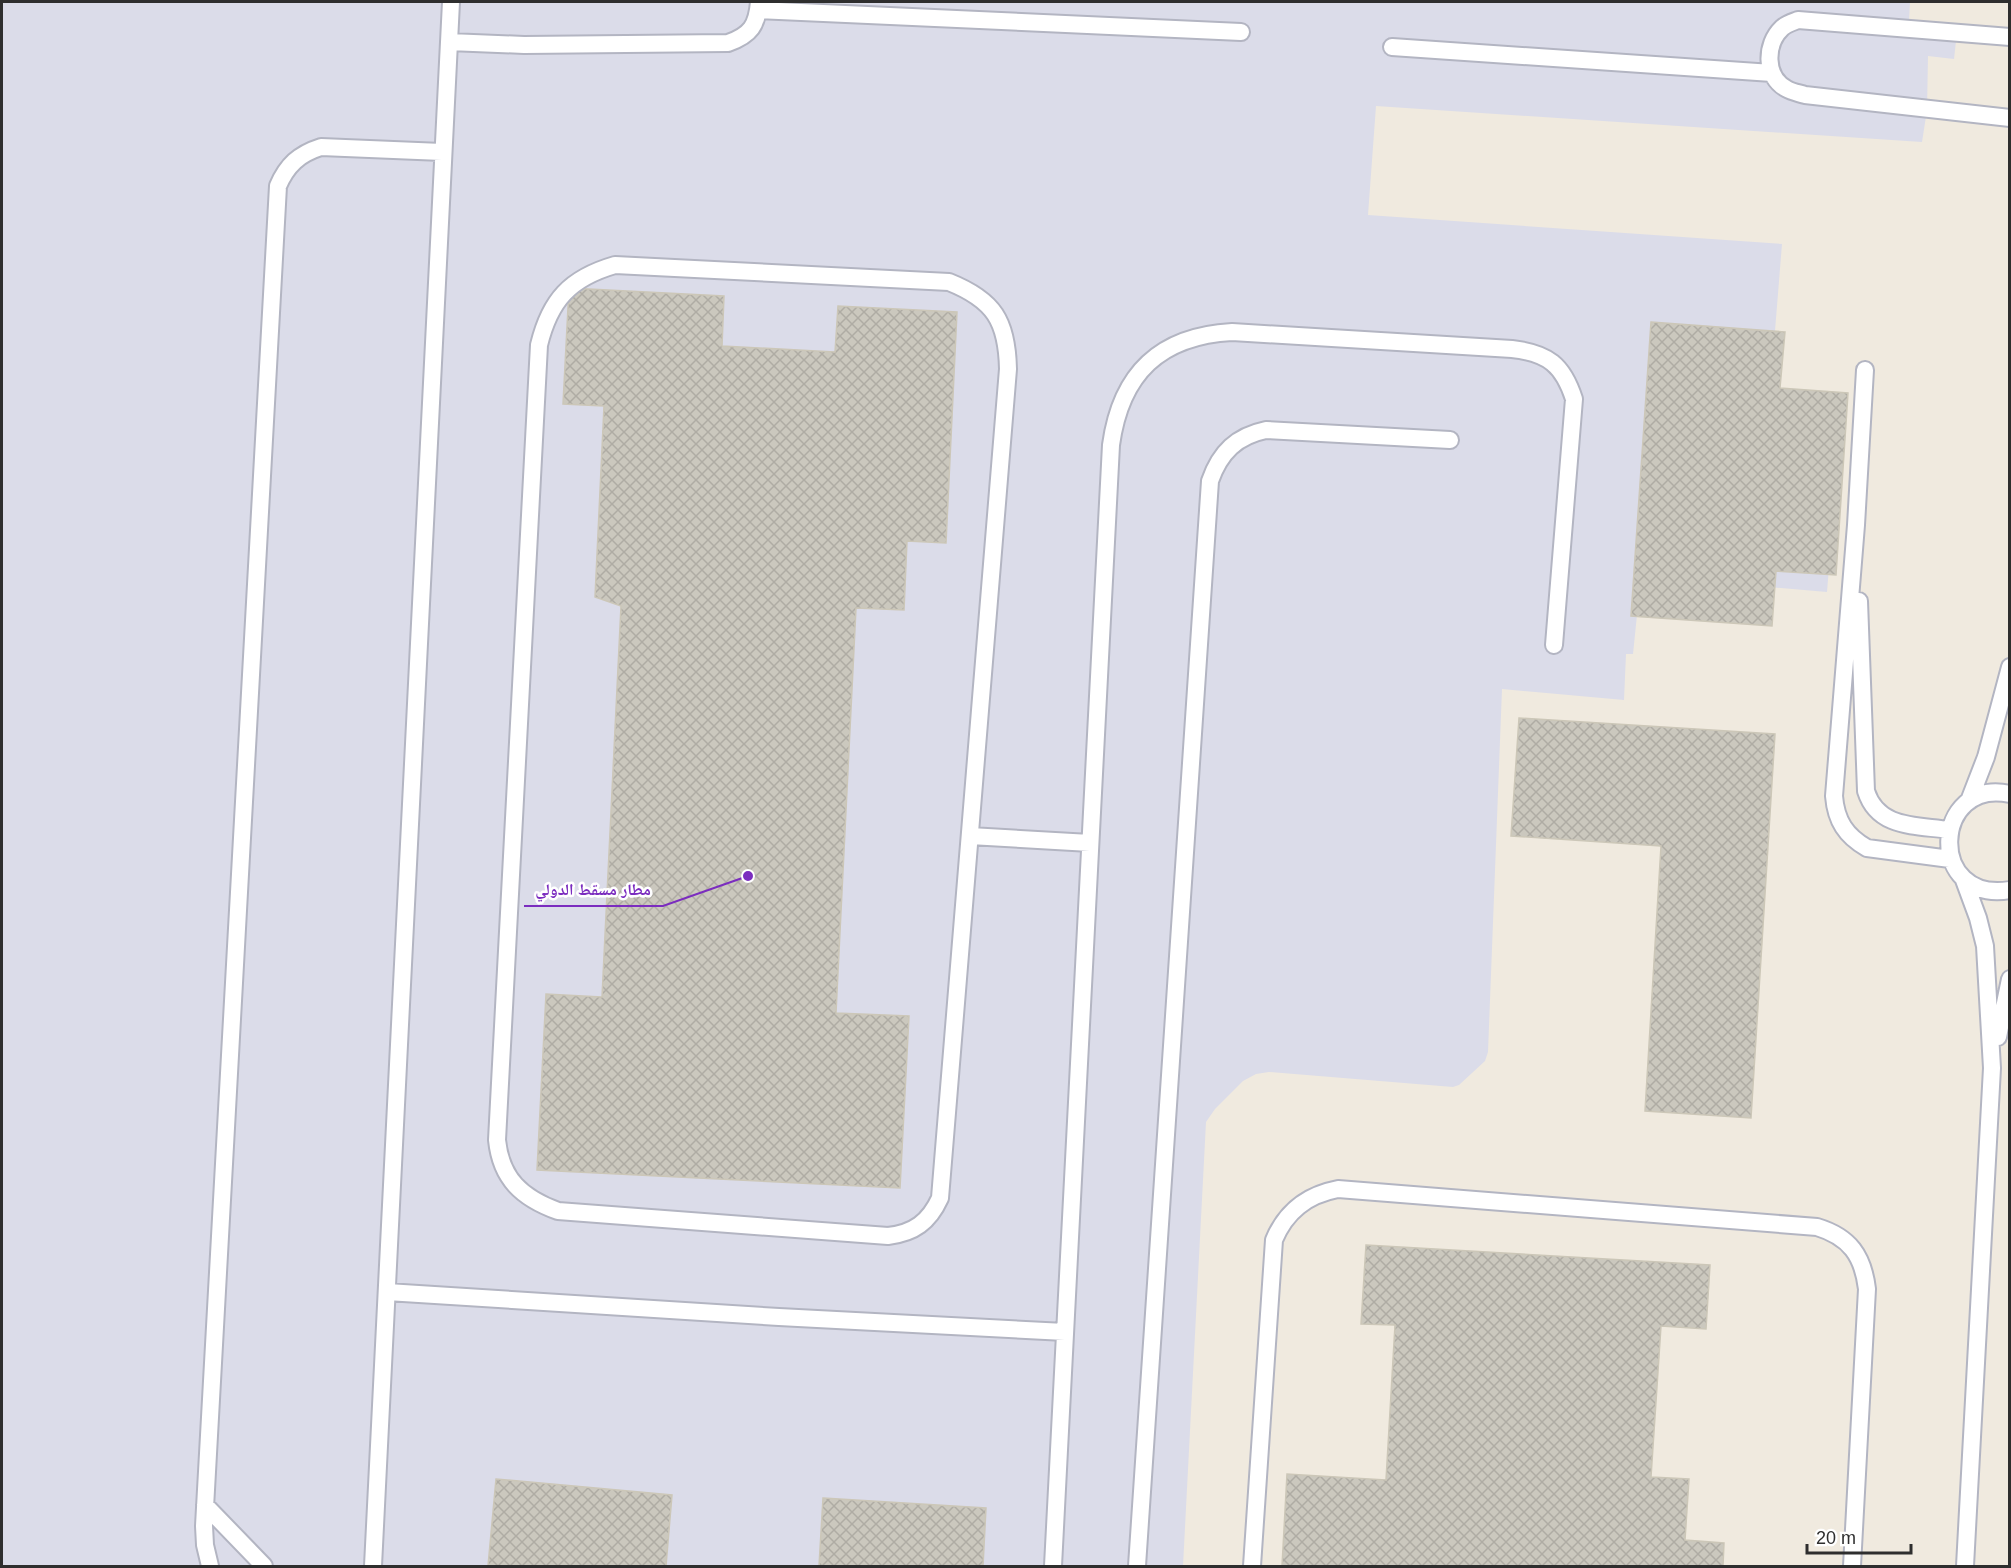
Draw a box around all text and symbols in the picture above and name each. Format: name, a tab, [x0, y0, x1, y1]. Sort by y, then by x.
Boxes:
callout: مطار مسقط الدولي	[524, 872, 663, 906]
text: مطار مسقط الدولي	[535, 881, 651, 902]
scale bar	[1807, 1517, 1910, 1555]
text: 20 m	[1816, 1528, 1856, 1548]

